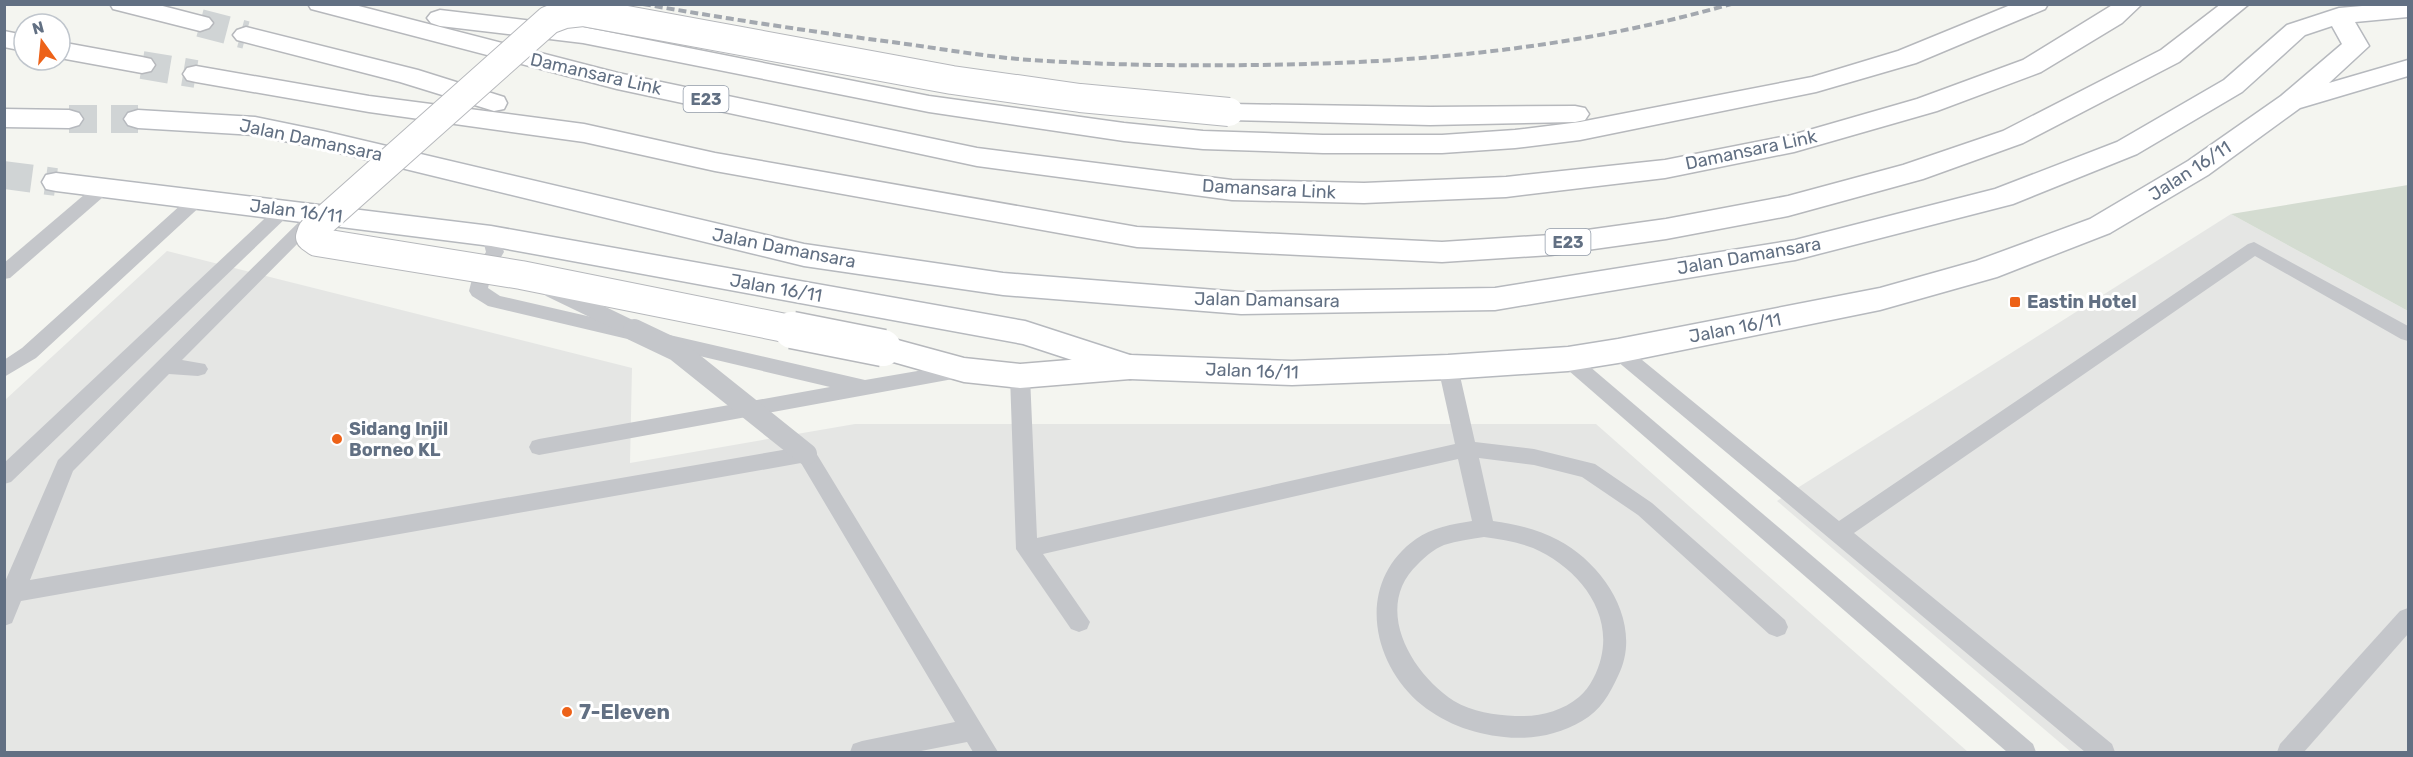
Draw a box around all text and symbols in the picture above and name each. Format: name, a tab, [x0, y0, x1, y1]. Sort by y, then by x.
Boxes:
north arrow	[12, 12, 72, 72]
text: N	[30, 17, 46, 39]
street label: Damansara Link	[528, 48, 664, 100]
road number: E23	[684, 86, 728, 112]
street label: Jalan Damansara	[237, 114, 385, 166]
street label: Damansara Link	[1683, 125, 1820, 175]
street label: Jalan 16/11	[2145, 136, 2235, 206]
street label: Damansara Link	[1202, 175, 1337, 204]
street label: Jalan 16/11	[248, 194, 344, 228]
street label: Jalan Damansara	[710, 223, 858, 273]
road number: E23	[1546, 229, 1590, 255]
street label: Jalan Damansara	[1675, 233, 1823, 279]
street label: Jalan 16/11	[728, 269, 824, 307]
street label: Jalan Damansara	[1194, 288, 1340, 312]
place label: Eastin Hotel	[2027, 291, 2137, 313]
marker: Eastin Hotel	[2008, 295, 2022, 309]
street label: Jalan 16/11	[1687, 308, 1783, 348]
street label: Jalan 16/11	[1205, 358, 1299, 384]
place label: Sidang Injil Borneo KL	[349, 418, 448, 461]
marker: Sidang Injil Borneo KL	[330, 432, 344, 446]
place label: 7-Eleven	[579, 699, 670, 724]
marker: 7-Eleven	[560, 705, 574, 719]

